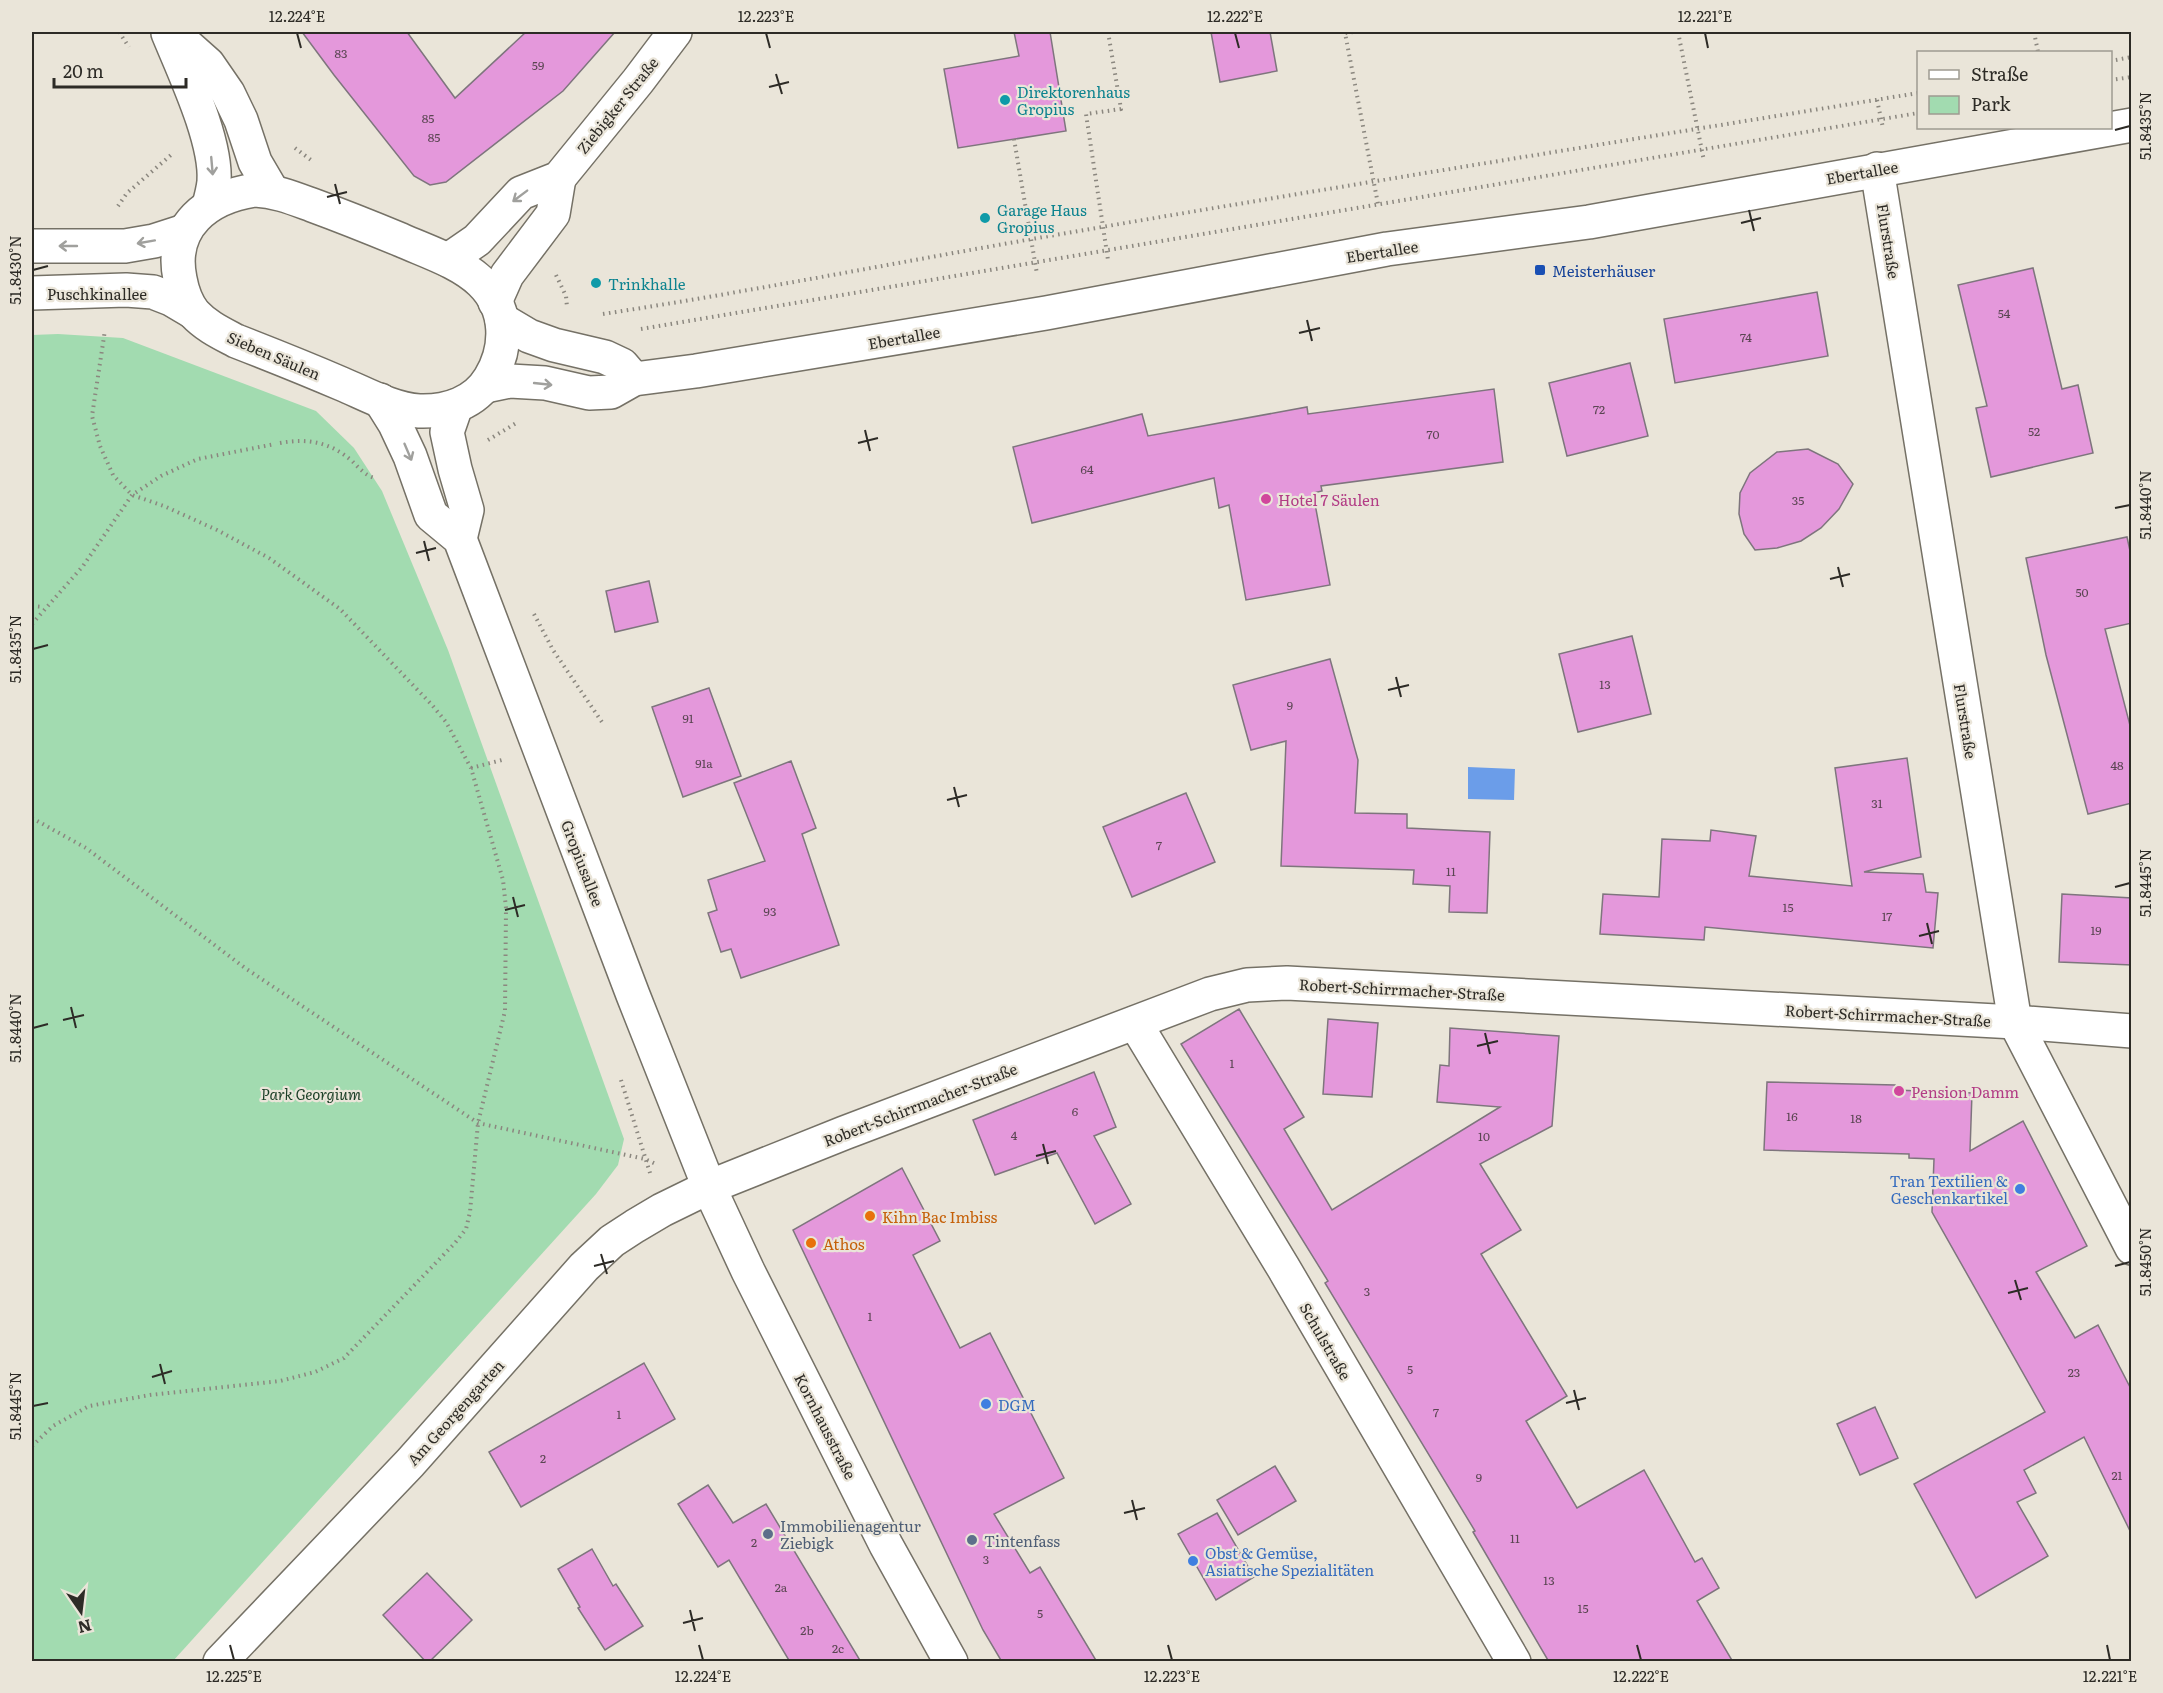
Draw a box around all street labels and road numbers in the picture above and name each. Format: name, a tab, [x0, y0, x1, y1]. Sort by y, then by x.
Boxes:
street label: Ziebigker Straße	[571, 51, 663, 158]
street label: Ebertallee	[1824, 154, 1900, 190]
street label: Flurstraße	[1872, 202, 1906, 280]
street label: Ebertallee	[1344, 234, 1420, 268]
street label: Puschkinallee	[47, 282, 147, 305]
street label: Ebertallee	[866, 319, 942, 355]
street label: Sieben Säulen	[224, 325, 324, 385]
street label: Flurstraße	[1949, 682, 1983, 760]
street label: Gropiusallee	[556, 816, 610, 910]
street label: Robert-Schirrmacher-Straße	[1299, 972, 1506, 1006]
street label: Robert-Schirrmacher-Straße	[1785, 998, 1992, 1032]
street label: Robert-Schirrmacher-Straße	[820, 1056, 1020, 1152]
street label: Schulstraße	[1295, 1298, 1358, 1384]
street label: Am Georgengarten	[401, 1354, 509, 1470]
street label: Kornhausstraße	[789, 1369, 863, 1483]

